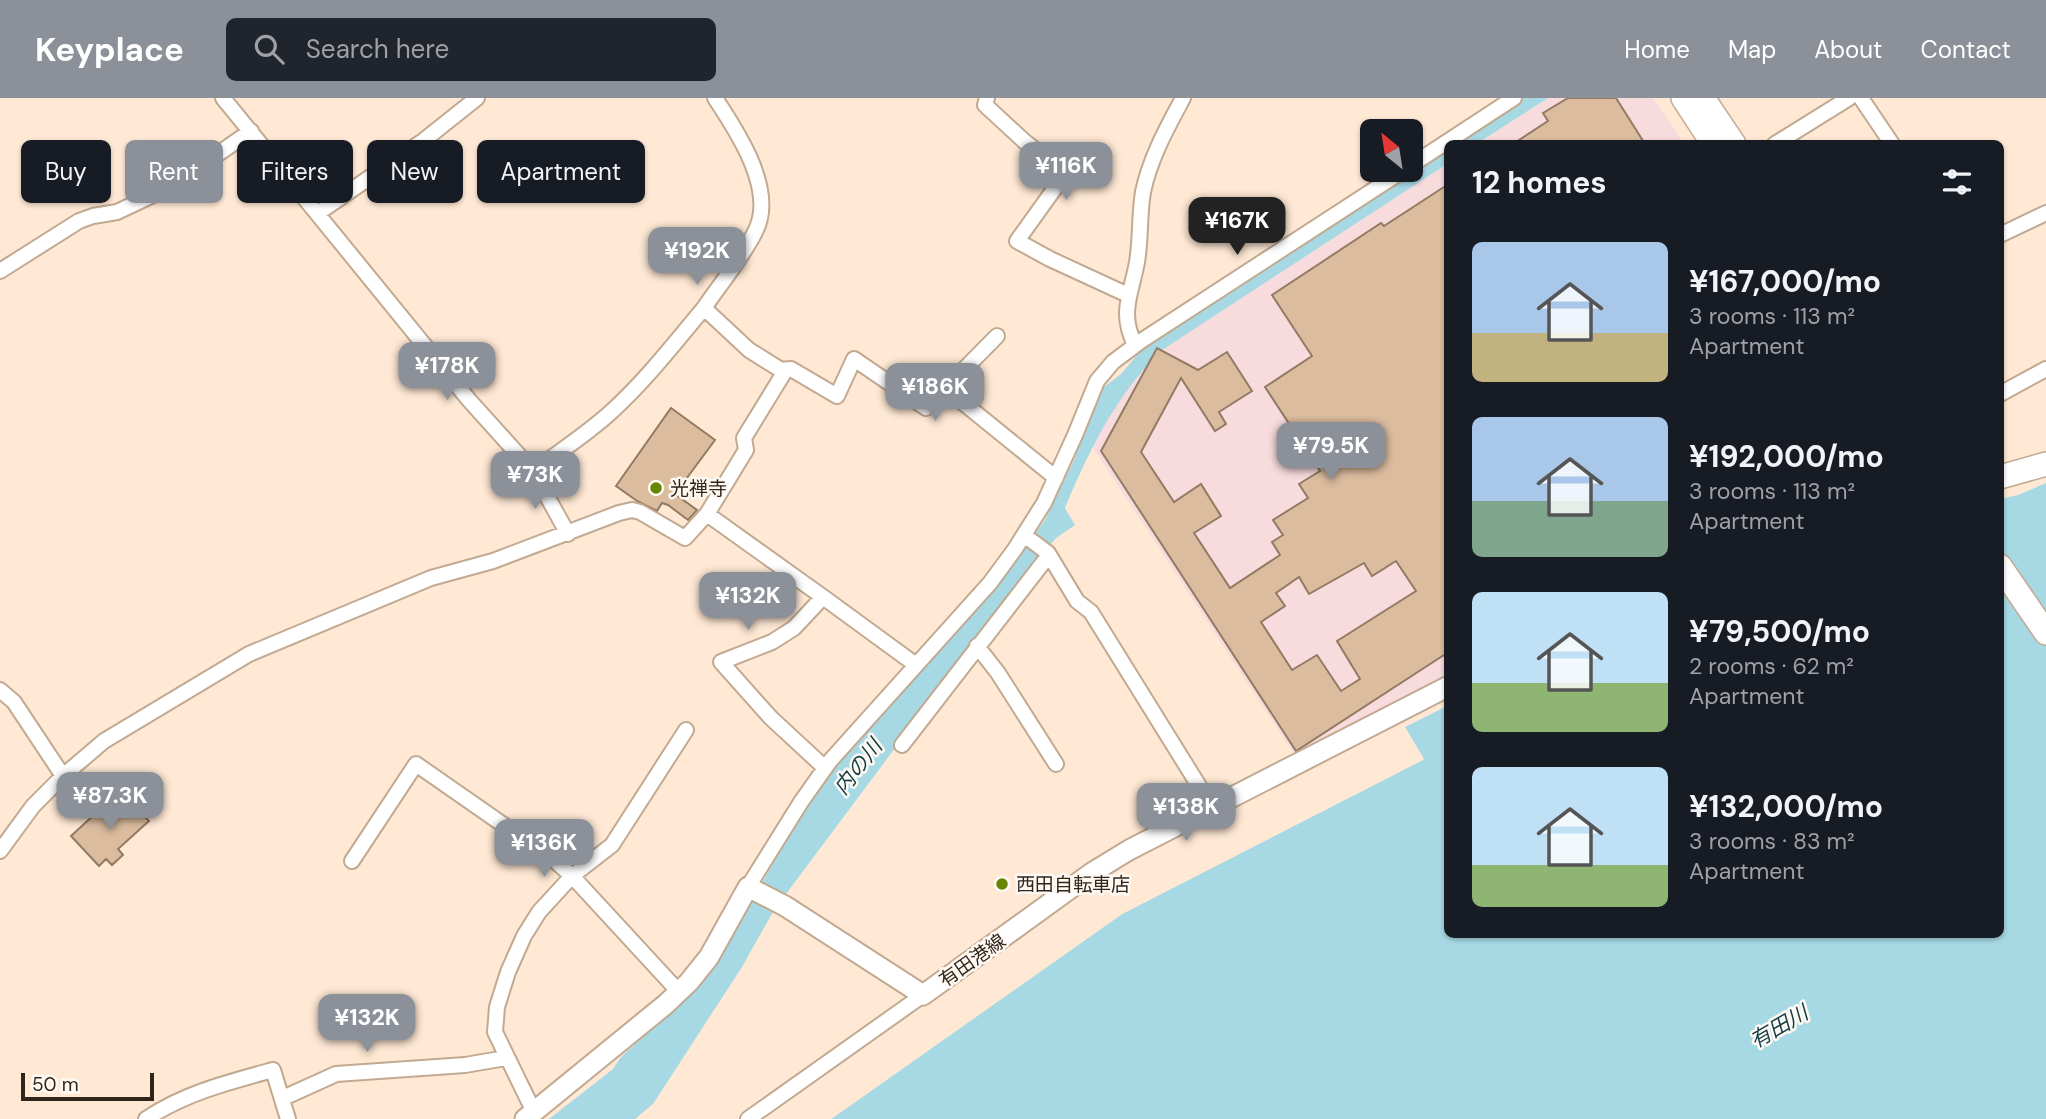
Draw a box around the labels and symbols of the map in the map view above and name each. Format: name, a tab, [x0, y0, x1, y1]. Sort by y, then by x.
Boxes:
north arrow	[1360, 119, 1423, 182]
pin: ¥116K	[1017, 142, 1115, 202]
pin: ¥167K	[1188, 198, 1286, 257]
pin: ¥192K	[648, 228, 746, 287]
pin: ¥178K	[398, 342, 496, 402]
pin: ¥186K	[886, 364, 984, 423]
pin: ¥79.5K	[1274, 422, 1388, 482]
pin: ¥73K	[494, 452, 576, 511]
place label: 光禅寺	[670, 476, 727, 501]
marker: 光禅寺	[648, 480, 664, 496]
pin: ¥132K	[699, 573, 797, 632]
water label: 内の川	[828, 732, 890, 800]
pin: ¥87.3K	[53, 772, 167, 832]
pin: ¥138K	[1137, 784, 1235, 843]
pin: ¥136K	[495, 820, 593, 879]
place label: 西田自転車店	[1016, 872, 1130, 897]
marker: 西田自転車店	[994, 876, 1010, 892]
street label: 有田港線	[934, 928, 1011, 992]
pin: ¥132K	[318, 995, 416, 1054]
water label: 有田川	[1745, 998, 1815, 1055]
scale bar	[21, 1070, 154, 1102]

